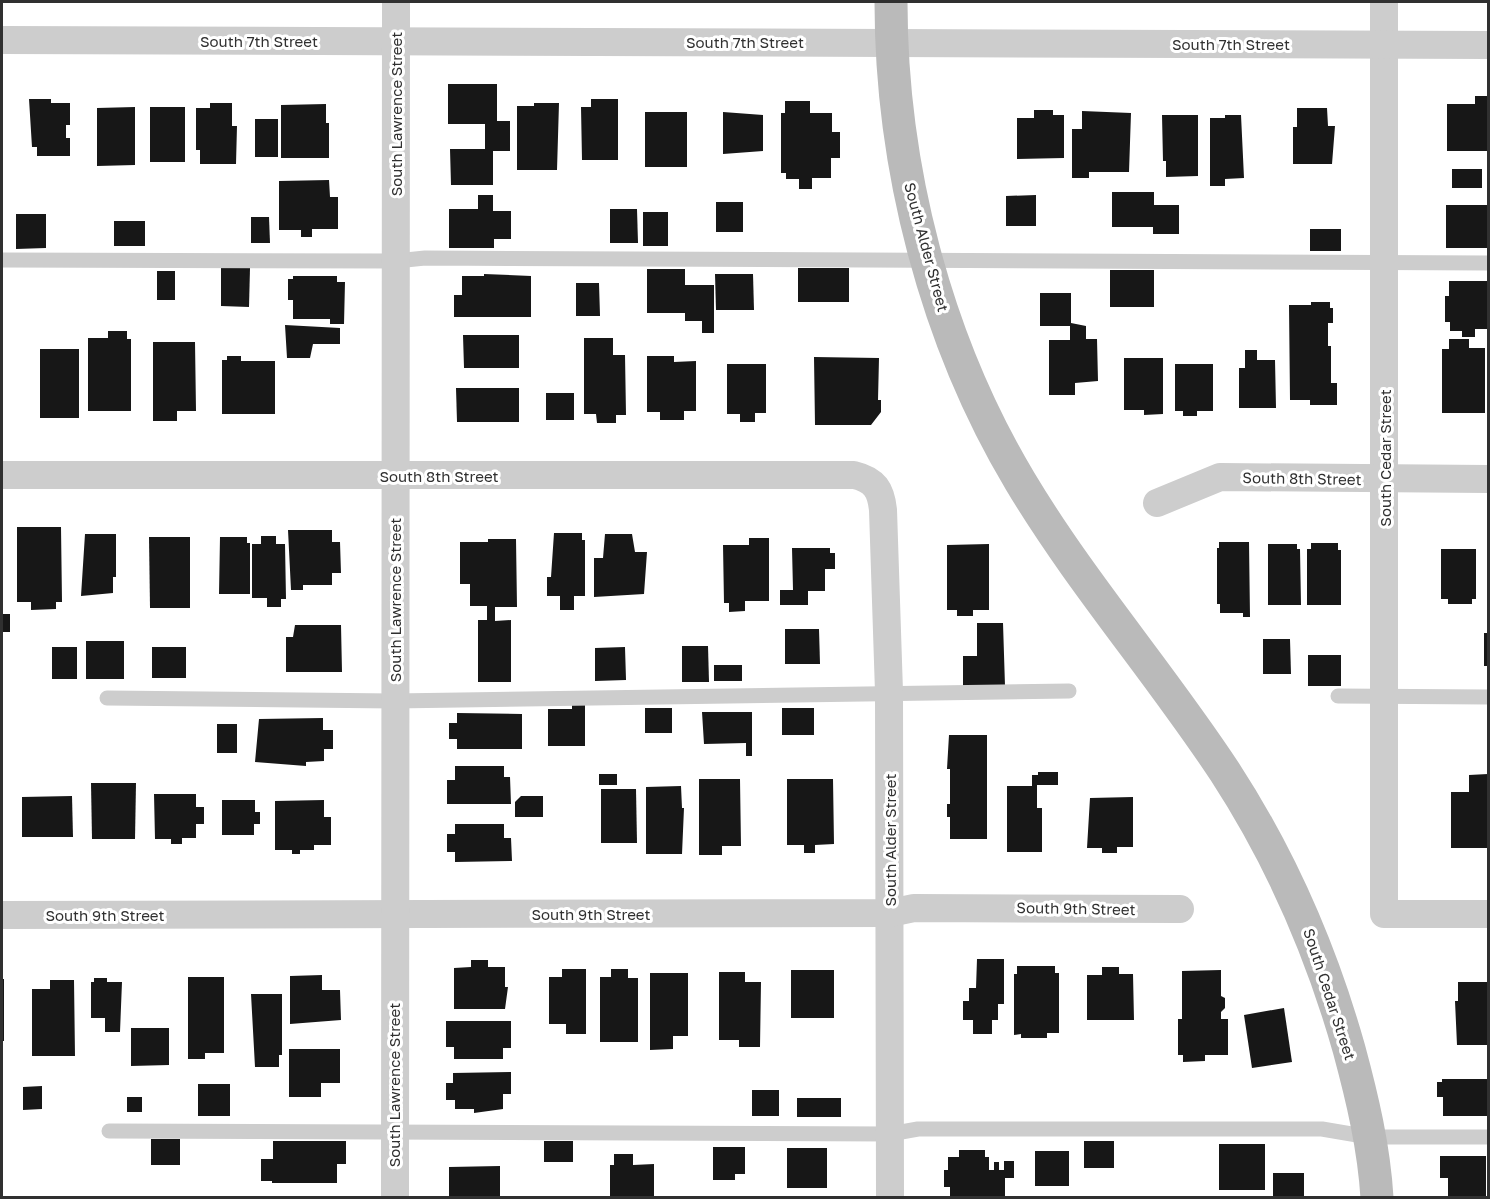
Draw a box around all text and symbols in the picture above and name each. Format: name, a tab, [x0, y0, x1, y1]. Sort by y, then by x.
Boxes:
street label: South 7th Street	[200, 32, 318, 50]
street label: South Lawrence Street	[387, 32, 405, 196]
street label: South 7th Street	[686, 33, 804, 51]
street label: South 7th Street	[1172, 35, 1290, 53]
street label: South Alder Street	[901, 180, 953, 314]
street label: South Cedar Street	[1376, 389, 1394, 527]
street label: South 8th Street	[379, 467, 499, 485]
street label: South 8th Street	[1242, 468, 1362, 488]
street label: South Lawrence Street	[386, 518, 404, 682]
street label: South Alder Street	[881, 774, 899, 906]
street label: South 9th Street	[1016, 898, 1136, 918]
street label: South 9th Street	[531, 905, 651, 923]
street label: South 9th Street	[45, 906, 165, 924]
street label: South Cedar Street	[1300, 926, 1360, 1062]
street label: South Lawrence Street	[385, 1003, 403, 1167]

